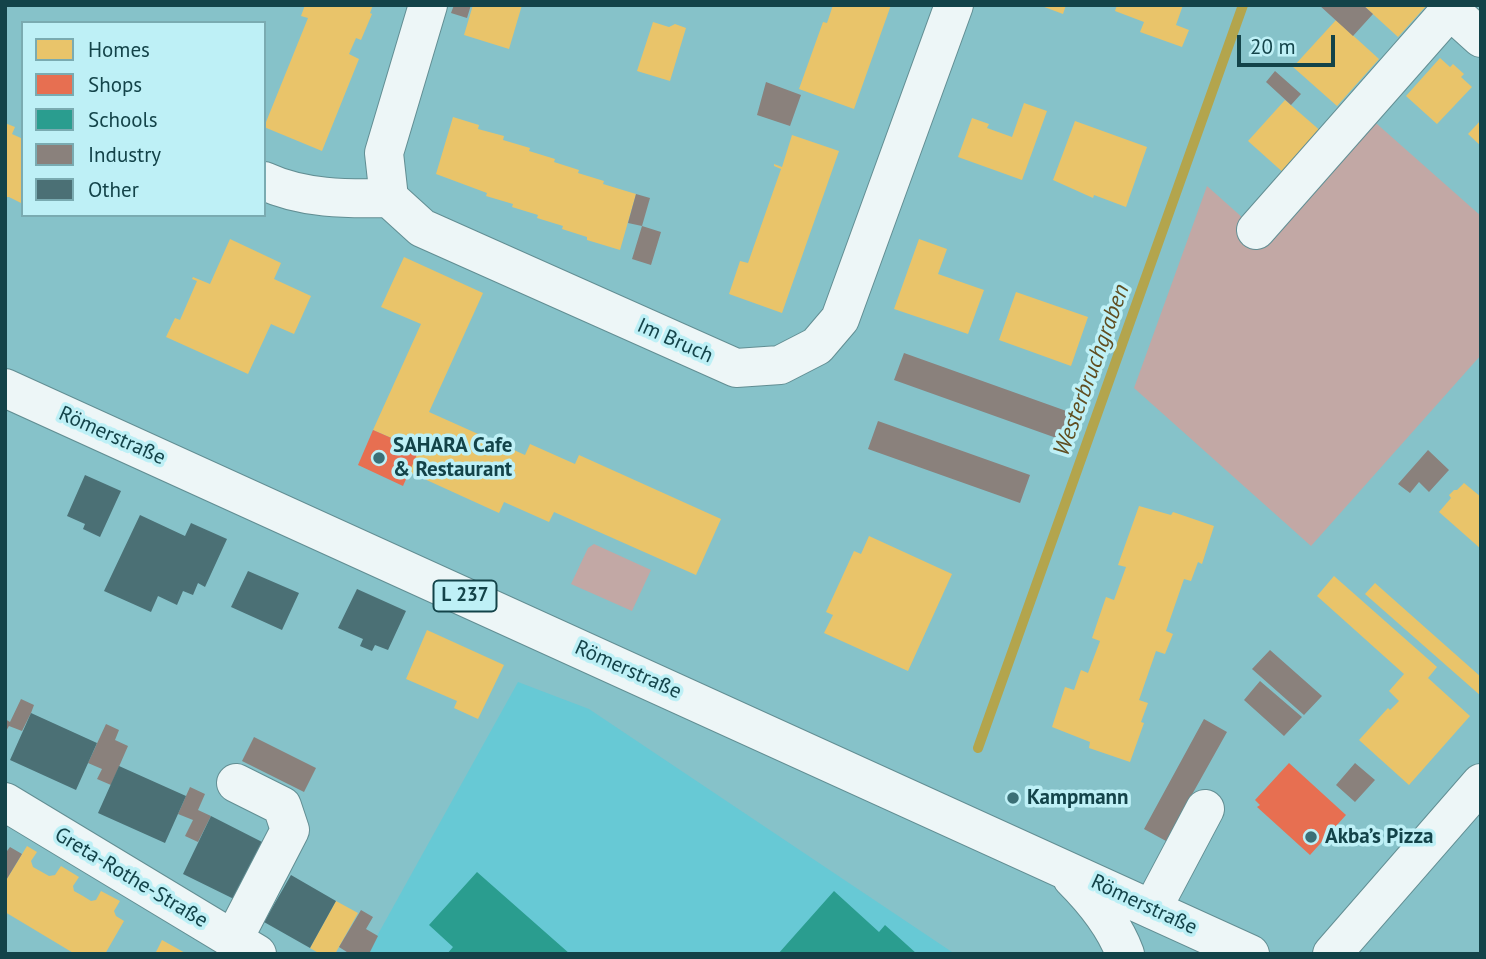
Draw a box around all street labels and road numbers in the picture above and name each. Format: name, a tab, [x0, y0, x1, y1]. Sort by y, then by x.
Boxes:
street label: Im Bruch	[633, 313, 717, 369]
street label: Römerstraße	[55, 401, 169, 471]
road number: L 237	[434, 580, 496, 611]
street label: Römerstraße	[571, 635, 685, 705]
street label: Greta-Rothe-Straße	[50, 822, 212, 934]
street label: Römerstraße	[1087, 869, 1201, 941]

